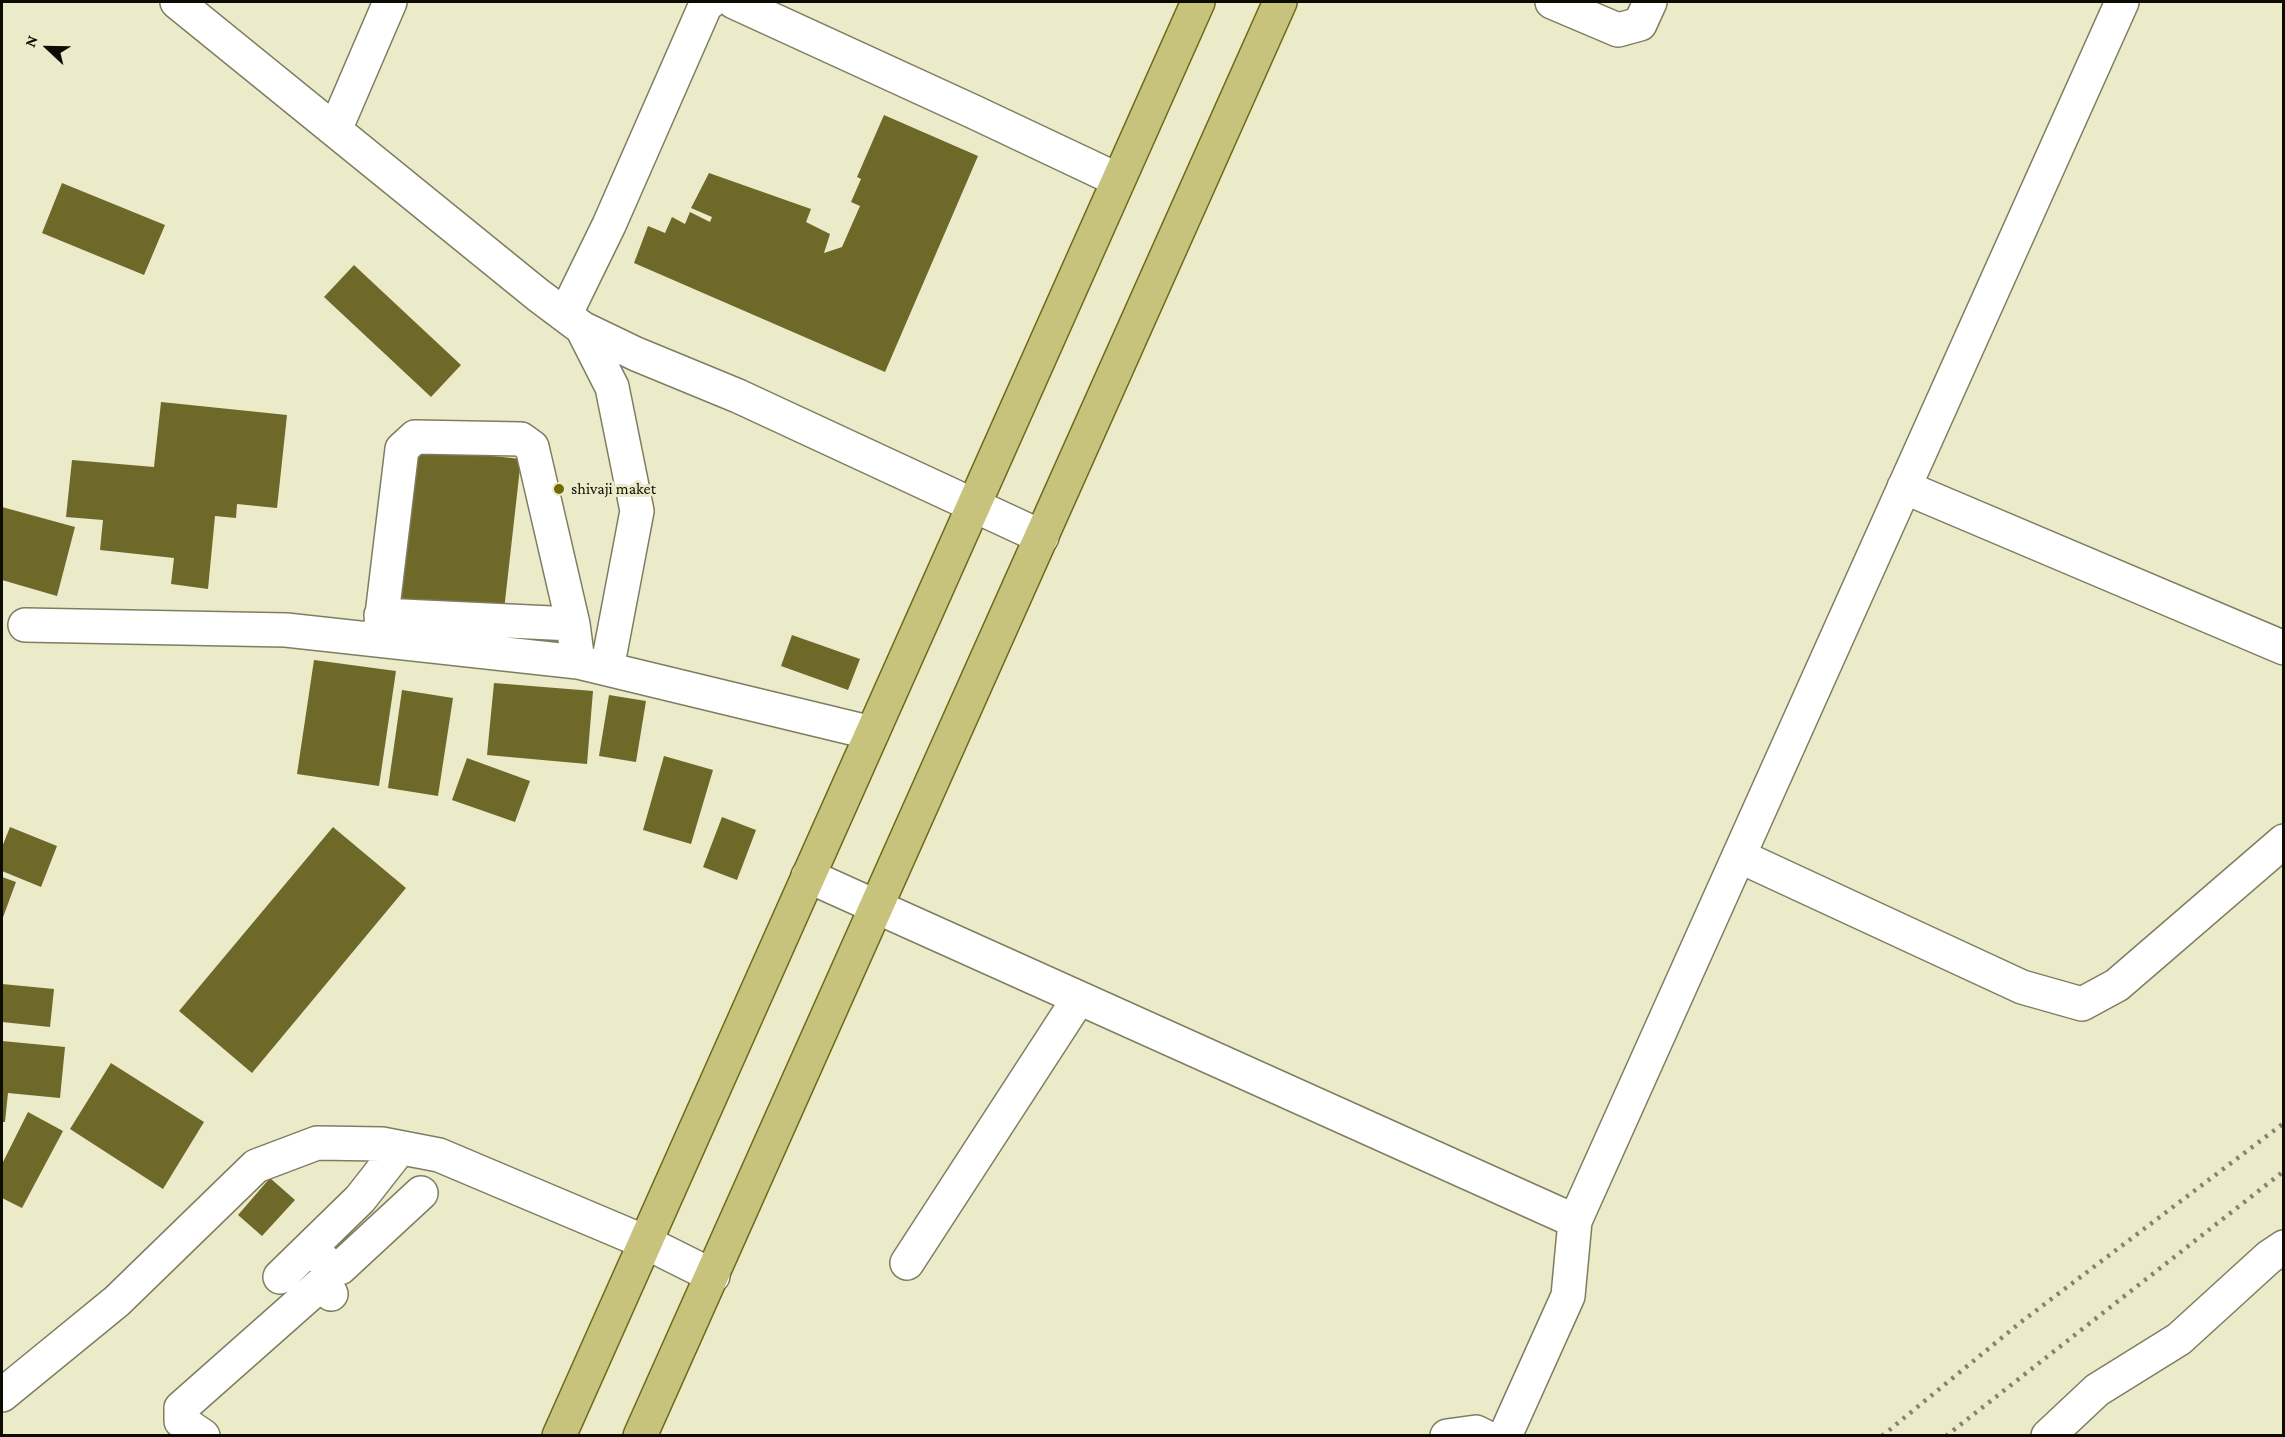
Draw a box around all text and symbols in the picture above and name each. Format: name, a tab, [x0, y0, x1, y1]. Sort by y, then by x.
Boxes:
north arrow	[18, 18, 78, 78]
text: N	[21, 33, 41, 49]
place label: shivaji maket	[571, 479, 656, 499]
marker: shivaji maket	[552, 482, 566, 496]

